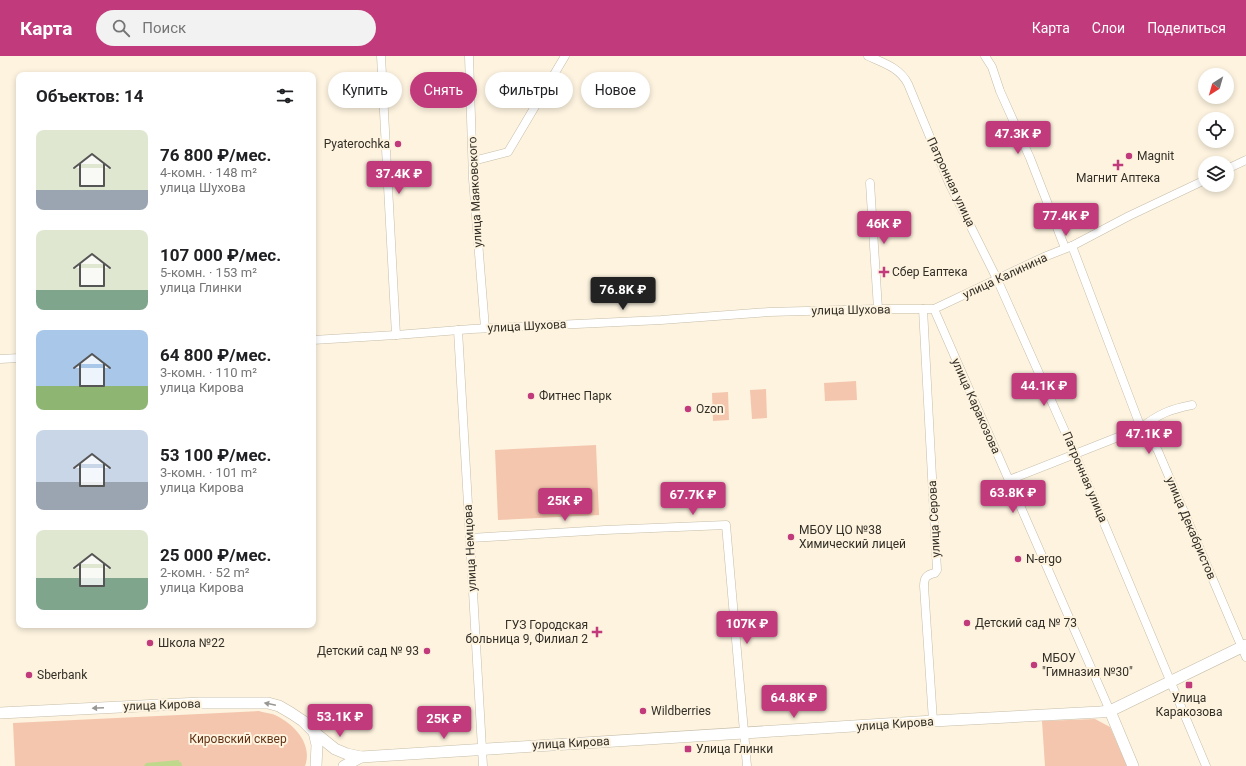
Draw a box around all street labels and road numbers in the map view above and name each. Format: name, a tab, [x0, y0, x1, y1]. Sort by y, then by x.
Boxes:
street label: Патронная улица	[924, 135, 978, 229]
street label: улица Маяковского	[465, 136, 485, 248]
street label: улица Калинина	[961, 250, 1049, 302]
street label: улица Шухова	[811, 302, 891, 318]
street label: улица Шухова	[487, 317, 567, 335]
street label: улица Каракозова	[949, 356, 1003, 456]
street label: Патронная улица	[1060, 430, 1110, 524]
street label: улица Декабристов	[1163, 475, 1219, 581]
street label: улица Серова	[925, 480, 943, 558]
street label: улица Немцова	[461, 504, 479, 592]
street label: улица Кирова	[123, 697, 201, 713]
street label: улица Кирова	[856, 714, 934, 734]
street label: улица Кирова	[532, 734, 610, 752]

